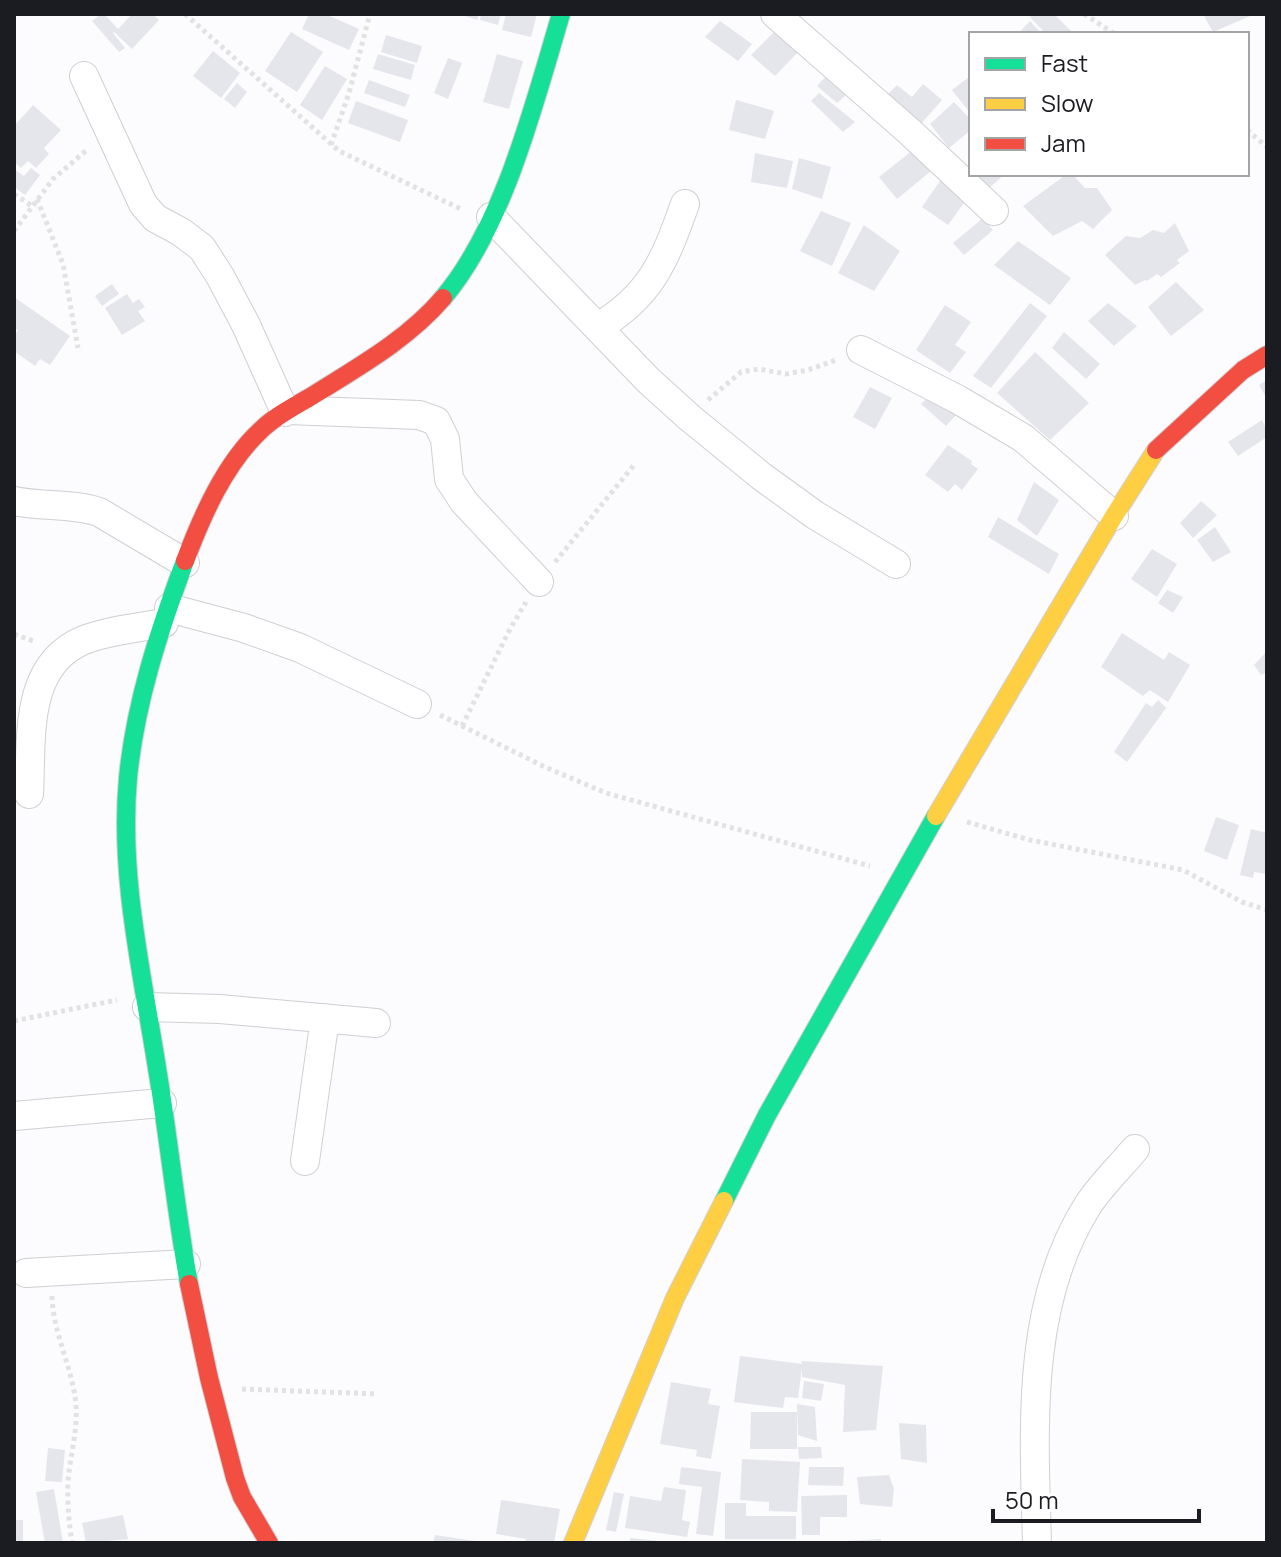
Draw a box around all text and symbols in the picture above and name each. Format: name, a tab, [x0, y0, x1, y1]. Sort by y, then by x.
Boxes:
legend	[969, 32, 1249, 176]
text: Fast	[1041, 46, 1088, 79]
text: Slow	[1041, 86, 1094, 119]
text: Jam	[1041, 126, 1086, 159]
scale bar	[993, 1473, 1199, 1523]
text: 50 m	[1005, 1483, 1059, 1516]

